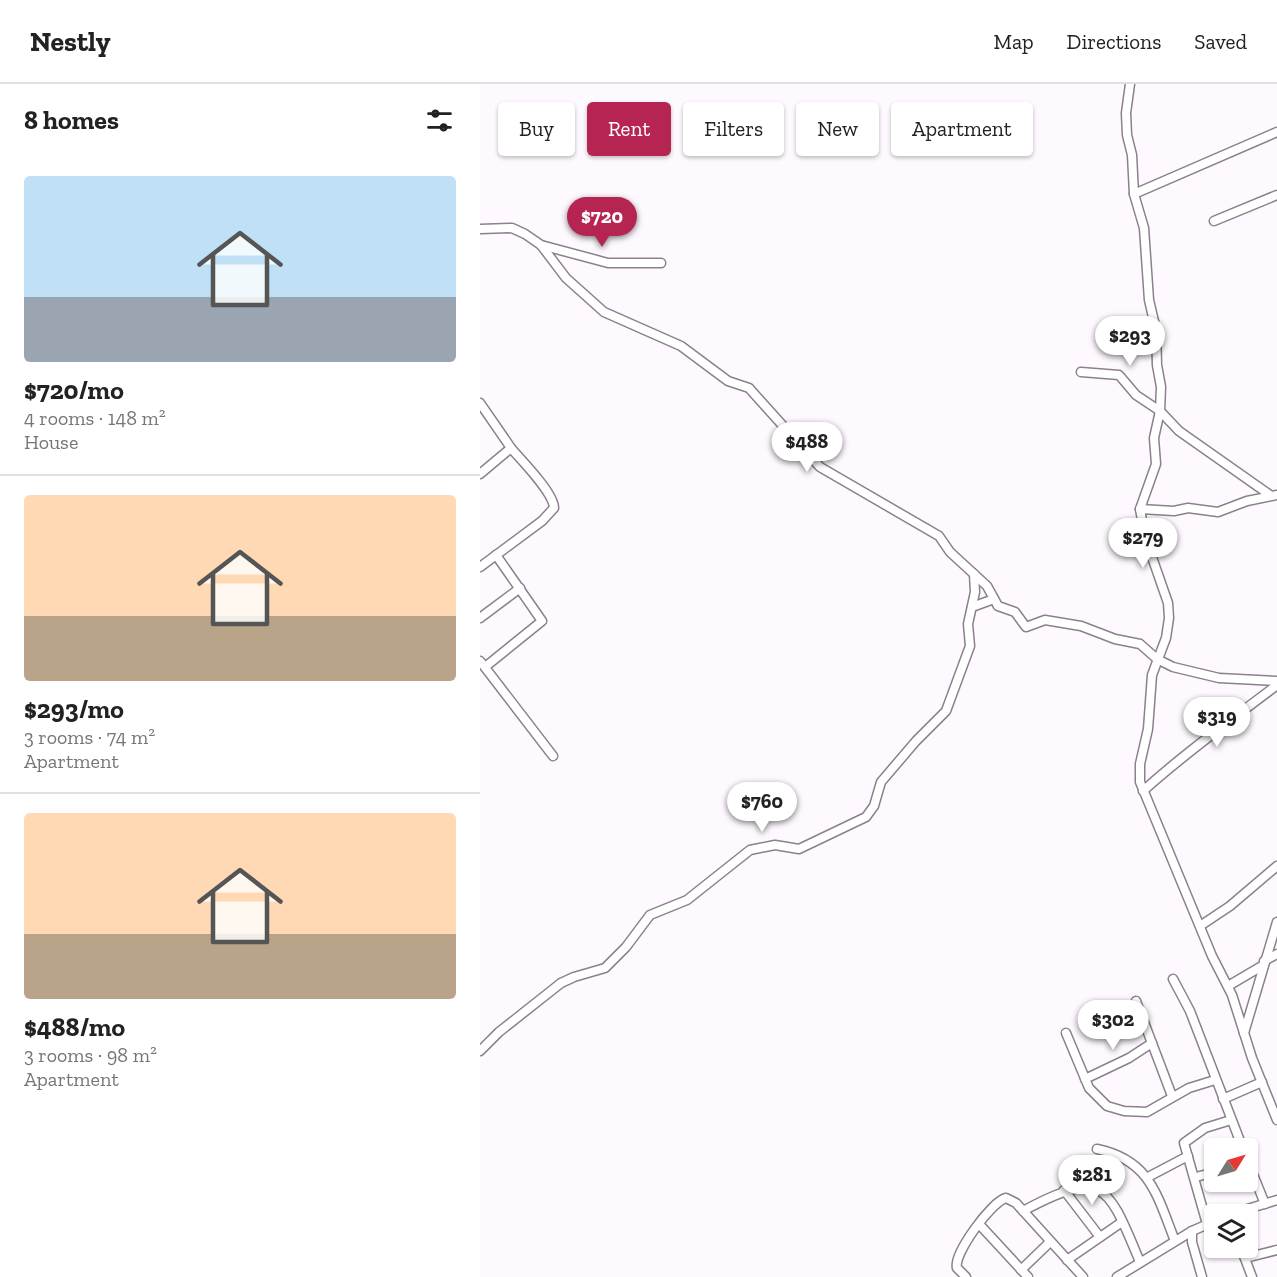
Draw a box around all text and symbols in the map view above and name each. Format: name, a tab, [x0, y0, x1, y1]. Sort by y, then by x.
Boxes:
text: Nestly	[30, 25, 111, 58]
text: Map	[994, 29, 1034, 54]
text: Directions	[1067, 29, 1161, 54]
text: Saved	[1194, 29, 1247, 54]
chip: Buy	[498, 102, 575, 156]
chip: Rent	[587, 102, 671, 156]
chip: Filters	[683, 102, 784, 156]
chip: New	[796, 102, 879, 156]
chip: Apartment	[891, 102, 1033, 156]
text: 8 homes	[24, 104, 119, 136]
icon: filters	[423, 104, 456, 137]
pin: $720	[566, 197, 638, 248]
text: $720	[581, 204, 623, 228]
icon: home	[186, 215, 294, 323]
pin: $293	[1094, 316, 1166, 367]
text: $293	[1109, 323, 1151, 347]
text: $720/mo	[24, 374, 124, 406]
text: 4 rooms · 148 m²	[24, 406, 166, 430]
pin: $488	[771, 422, 843, 473]
text: $488	[786, 429, 828, 453]
text: House	[24, 430, 78, 454]
pin: $279	[1107, 518, 1179, 569]
text: $279	[1122, 525, 1164, 549]
icon: home	[186, 534, 294, 642]
text: $293/mo	[24, 693, 124, 725]
pin: $319	[1181, 697, 1253, 748]
text: $319	[1197, 704, 1237, 728]
text: 3 rooms · 74 m²	[24, 725, 155, 749]
text: Apartment	[24, 749, 119, 773]
pin: $760	[726, 782, 798, 833]
text: $760	[741, 789, 783, 813]
icon: home	[186, 852, 294, 960]
pin: $302	[1077, 1000, 1149, 1051]
text: $302	[1092, 1007, 1134, 1031]
text: $488/mo	[24, 1011, 125, 1043]
text: 3 rooms · 98 m²	[24, 1043, 157, 1067]
text: Apartment	[24, 1067, 119, 1091]
north arrow	[1204, 1138, 1258, 1192]
map controls	[1204, 1138, 1258, 1258]
pin: $281	[1056, 1155, 1128, 1206]
text: $281	[1072, 1162, 1112, 1186]
button: layers	[1204, 1204, 1258, 1258]

